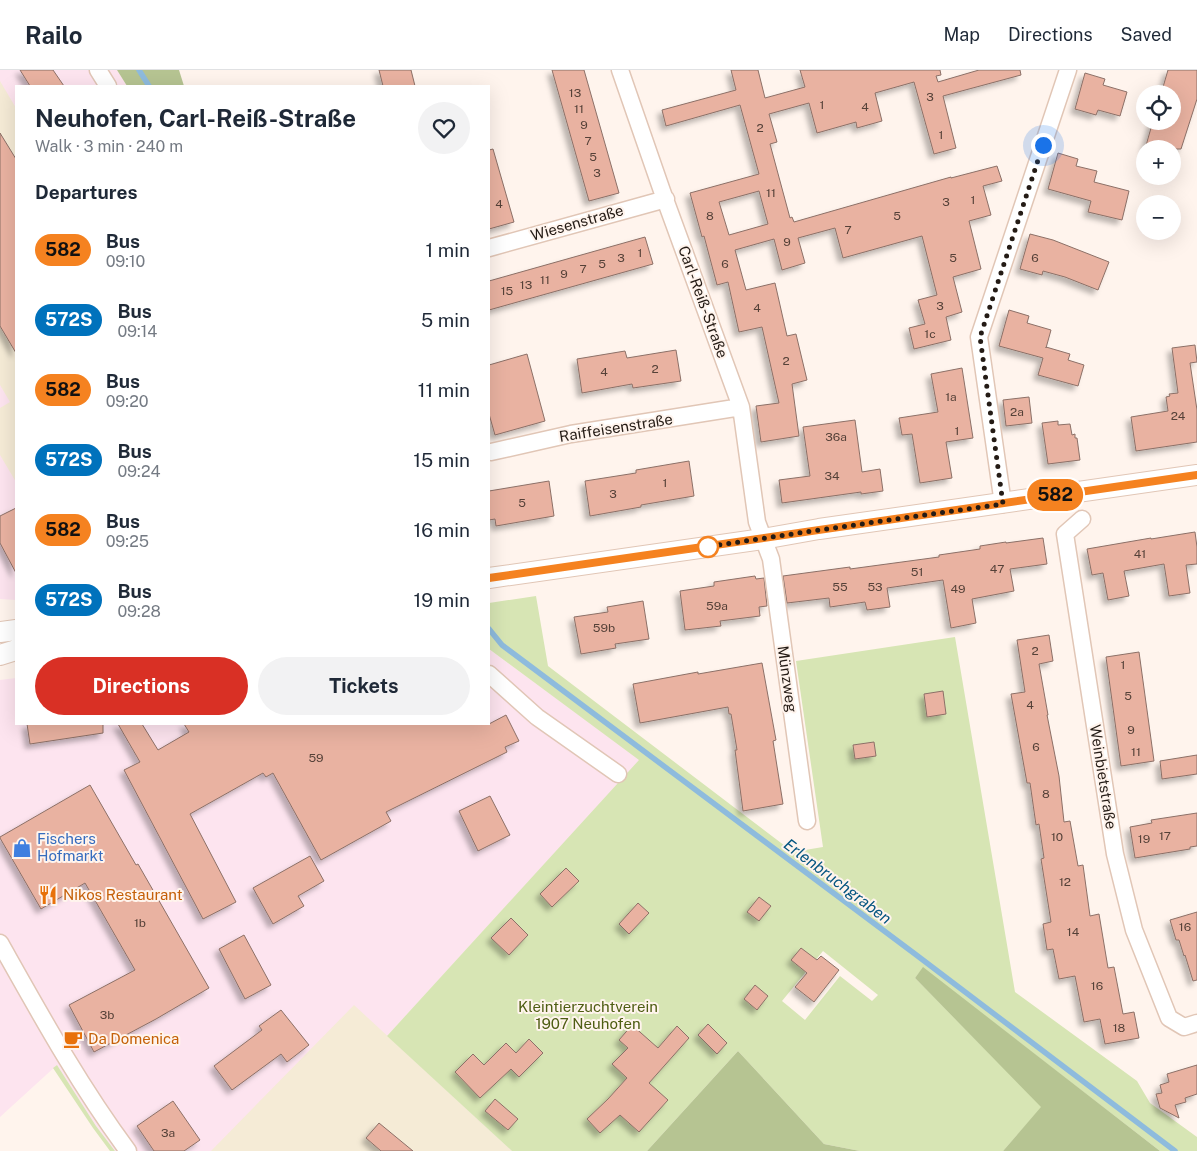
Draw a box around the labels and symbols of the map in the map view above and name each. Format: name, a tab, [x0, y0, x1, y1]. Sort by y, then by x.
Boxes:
house number: 13	[569, 86, 581, 100]
house number: 3	[926, 90, 934, 104]
house number: 1	[820, 98, 824, 112]
house number: 4	[861, 100, 869, 114]
house number: 11	[574, 102, 584, 116]
house number: 9	[580, 118, 588, 132]
house number: 2	[756, 121, 764, 135]
house number: 1	[939, 128, 943, 142]
your location	[1031, 133, 1056, 158]
house number: 7	[584, 134, 592, 148]
house number: 5	[589, 150, 597, 164]
house number: 3	[593, 166, 601, 180]
house number: 11	[766, 186, 776, 200]
house number: 1	[971, 193, 975, 207]
house number: 3	[942, 195, 950, 209]
house number: 4	[495, 197, 503, 211]
street label: Wiesenstraße	[529, 201, 625, 244]
house number: 8	[706, 209, 714, 223]
house number: 5	[893, 209, 901, 223]
house number: 7	[844, 223, 852, 237]
house number: 9	[783, 235, 791, 249]
street label: Carl-Reiß-Straße	[675, 243, 732, 360]
house number: 1	[638, 246, 642, 260]
house number: 3	[617, 251, 625, 265]
house number: 5	[949, 251, 957, 265]
house number: 6	[1031, 251, 1039, 265]
house number: 5	[598, 257, 606, 271]
house number: 6	[721, 257, 729, 271]
house number: 7	[579, 262, 587, 276]
house number: 9	[560, 267, 568, 281]
house number: 11	[540, 273, 550, 287]
house number: 13	[520, 278, 532, 292]
house number: 15	[501, 284, 514, 298]
house number: 3	[936, 299, 944, 313]
house number: 4	[753, 301, 761, 315]
house number: 1c	[924, 327, 936, 341]
house number: 2	[782, 354, 790, 368]
house number: 2	[651, 362, 659, 376]
house number: 4	[600, 365, 608, 379]
house number: 1a	[945, 390, 957, 404]
house number: 2a	[1010, 405, 1024, 419]
house number: 24	[1171, 409, 1186, 423]
street label: Raiffeisenstraße	[558, 410, 674, 445]
house number: 1	[955, 424, 959, 438]
house number: 36a	[825, 430, 847, 444]
house number: 34	[824, 469, 840, 483]
house number: 1	[663, 476, 667, 490]
line badge: 582	[1026, 479, 1084, 511]
house number: 3	[609, 487, 617, 501]
house number: 5	[518, 496, 526, 510]
unlabelled marker	[697, 536, 719, 558]
house number: 41	[1134, 547, 1146, 561]
house number: 47	[990, 562, 1004, 576]
house number: 51	[911, 565, 923, 579]
house number: 55	[832, 580, 848, 594]
house number: 53	[867, 580, 883, 594]
house number: 49	[950, 582, 966, 596]
house number: 59a	[706, 599, 728, 613]
house number: 59b	[593, 621, 615, 635]
house number: 2	[1031, 644, 1039, 658]
street label: Münzweg	[774, 645, 801, 713]
house number: 1	[1121, 658, 1125, 672]
house number: 5	[1124, 689, 1132, 703]
house number: 4	[1026, 698, 1034, 712]
street label: Weinbietstraße	[1087, 723, 1120, 830]
house number: 9	[1127, 723, 1135, 737]
house number: 6	[1032, 740, 1040, 754]
house number: 11	[1131, 745, 1141, 759]
house number: 59	[308, 751, 324, 765]
house number: 8	[1042, 787, 1050, 801]
house number: 17	[1159, 829, 1171, 843]
place label: Fischers Hofmarkt	[37, 830, 104, 864]
house number: 10	[1051, 830, 1063, 844]
house number: 19	[1138, 832, 1150, 846]
water label: Erlenbruchgraben	[780, 835, 895, 928]
shop icon: Fischers Hofmarkt	[11, 837, 33, 859]
house number: 12	[1059, 875, 1071, 889]
restaurant icon: Nikos Restaurant	[37, 884, 59, 906]
place label: Nikos Restaurant	[63, 886, 183, 903]
house number: 1b	[134, 916, 146, 930]
house number: 16	[1179, 920, 1191, 934]
house number: 14	[1067, 925, 1080, 939]
house number: 16	[1091, 979, 1103, 993]
park label: Kleintierzuchtverein 1907 Neuhofen	[518, 998, 658, 1032]
house number: 3b	[100, 1008, 114, 1022]
house number: 18	[1113, 1021, 1126, 1035]
cafe icon: Da Domenica	[62, 1028, 84, 1050]
place label: Da Domenica	[88, 1030, 179, 1047]
house number: 3a	[161, 1126, 175, 1140]

